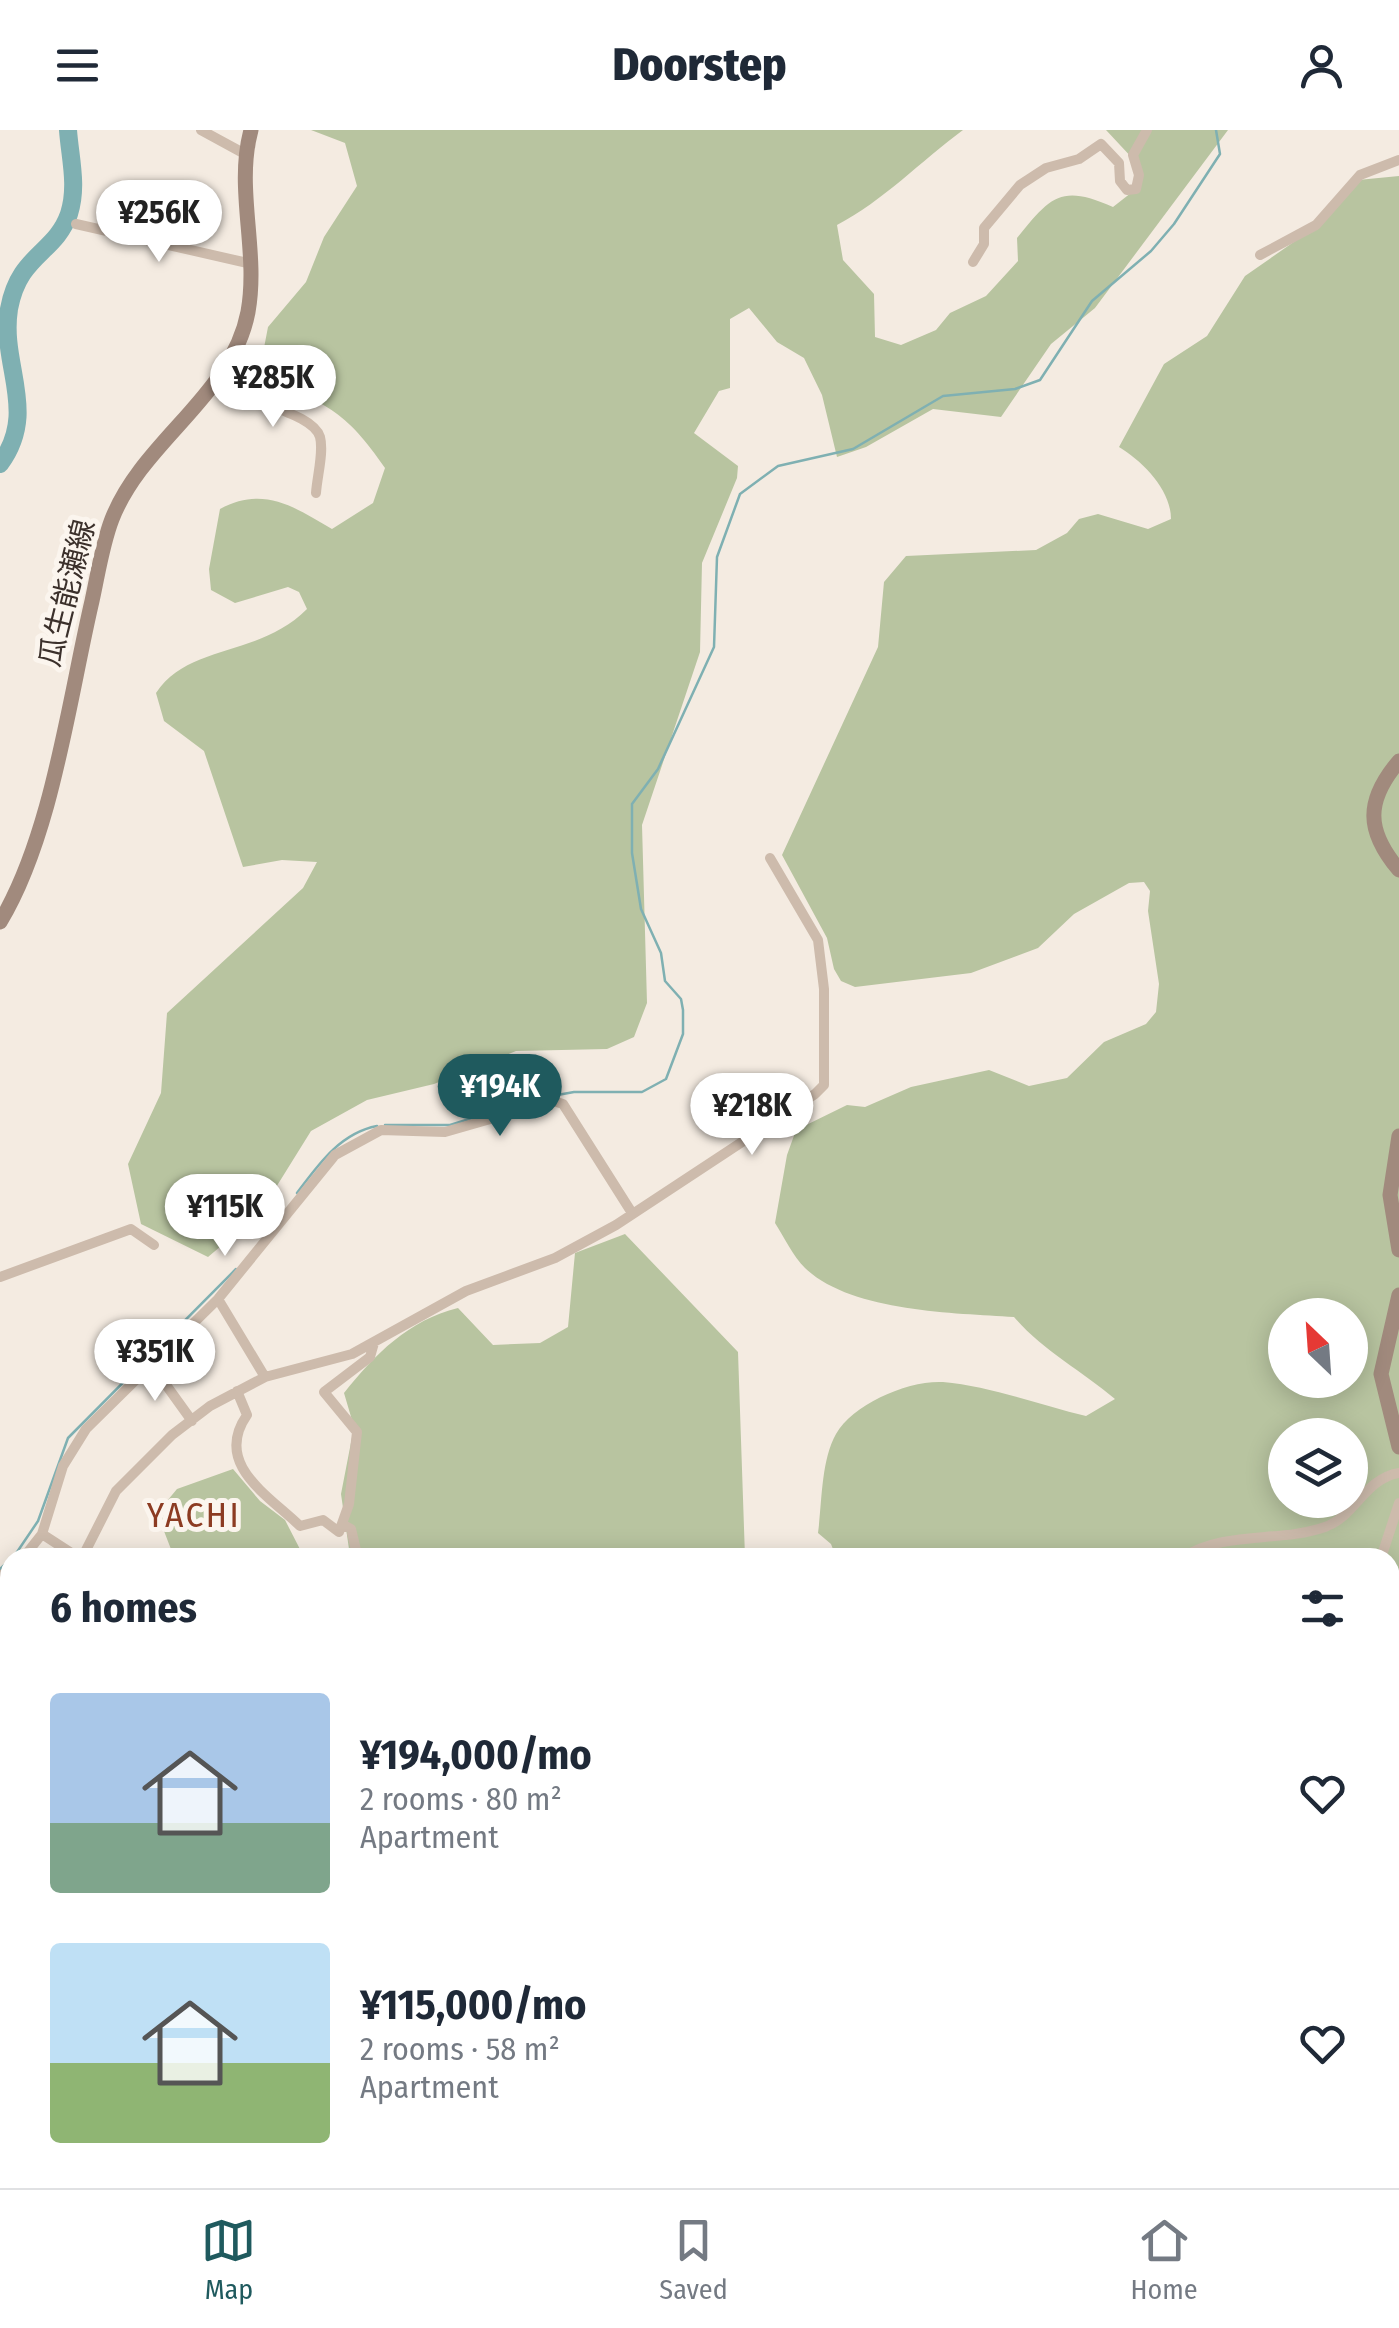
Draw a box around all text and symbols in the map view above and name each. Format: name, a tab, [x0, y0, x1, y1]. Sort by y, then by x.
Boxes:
icon: menu	[50, 38, 105, 93]
text: Doorstep	[612, 38, 787, 92]
icon: person	[1294, 38, 1349, 93]
pin: ¥256K	[89, 180, 229, 265]
text: ¥256K	[118, 193, 200, 231]
pin: ¥285K	[203, 345, 343, 430]
text: ¥285K	[232, 358, 314, 396]
street label: 瓜生能瀬線	[31, 516, 103, 670]
pin: ¥194K	[430, 1054, 570, 1139]
text: ¥194K	[460, 1067, 540, 1105]
pin: ¥218K	[682, 1073, 822, 1158]
text: ¥218K	[712, 1086, 792, 1124]
pin: ¥115K	[155, 1174, 295, 1259]
text: ¥115K	[187, 1187, 263, 1225]
north arrow	[1268, 1298, 1368, 1398]
map controls	[1268, 1298, 1368, 1518]
pin: ¥351K	[85, 1319, 225, 1404]
text: ¥351K	[116, 1332, 194, 1370]
button: layers	[1268, 1418, 1368, 1518]
district label: YACHI	[147, 1494, 241, 1536]
icon: filters	[1295, 1581, 1350, 1636]
text: 6 homes	[50, 1583, 197, 1633]
text: ¥194,000/mo	[360, 1730, 592, 1780]
icon: home	[130, 1733, 250, 1853]
icon: heart	[1295, 1766, 1350, 1821]
text: 2 rooms · 80 m²	[360, 1780, 562, 1818]
text: Apartment	[360, 1818, 499, 1856]
text: ¥115,000/mo	[360, 1980, 586, 2030]
icon: home	[130, 1983, 250, 2103]
icon: heart	[1295, 2016, 1350, 2071]
text: 2 rooms · 58 m²	[360, 2030, 560, 2068]
text: Apartment	[360, 2068, 499, 2106]
tab: Map	[201, 2213, 256, 2306]
tab: Saved	[659, 2213, 728, 2306]
tab: Home	[1131, 2213, 1198, 2306]

